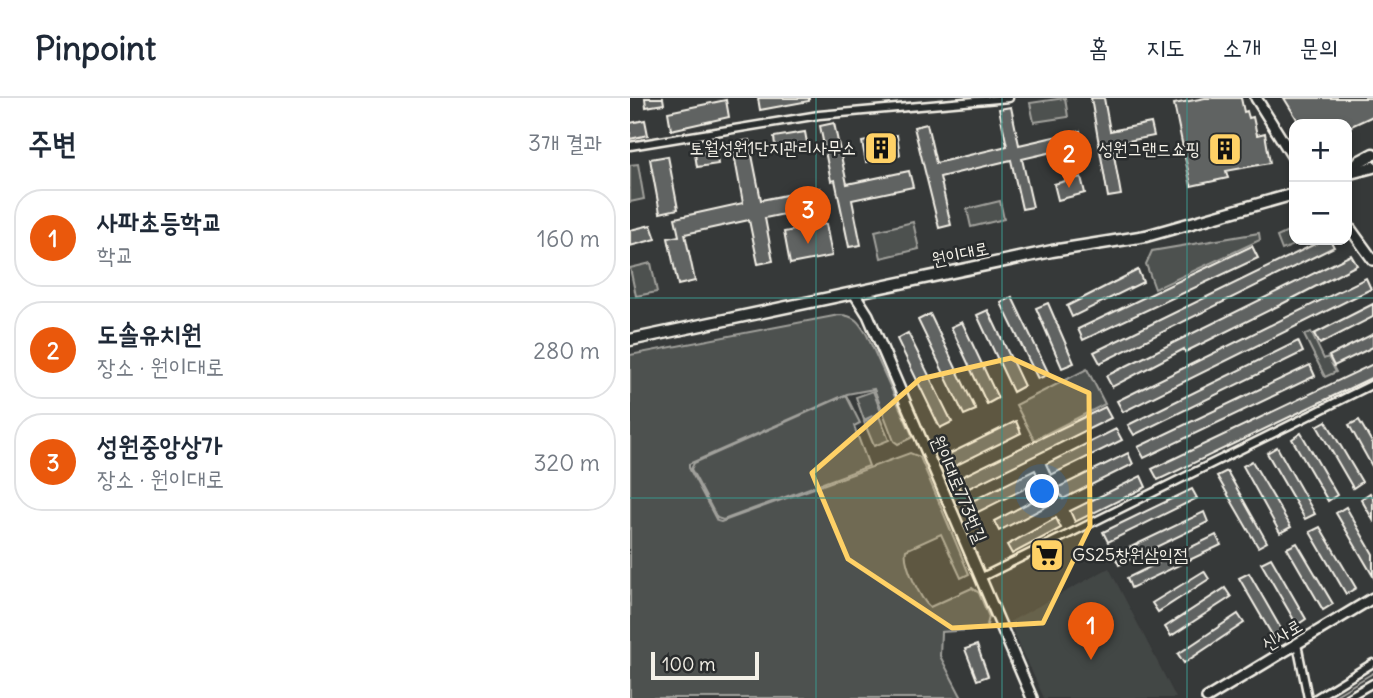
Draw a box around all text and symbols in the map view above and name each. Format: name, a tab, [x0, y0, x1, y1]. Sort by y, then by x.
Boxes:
text: Pinpoint	[35, 27, 156, 69]
text: 홈	[1089, 32, 1108, 62]
text: 지도	[1146, 32, 1185, 62]
text: 소개	[1223, 32, 1261, 62]
text: 문의	[1299, 32, 1338, 62]
map controls	[1289, 119, 1352, 245]
button: +	[1289, 119, 1352, 182]
text: 주변	[28, 124, 76, 162]
text: 3개 결과	[528, 128, 602, 157]
building icon: 토월성원1단지관리사무소	[862, 129, 900, 167]
pin: 2	[1046, 130, 1092, 188]
building icon: 성원그랜드쇼핑	[1206, 130, 1244, 168]
place label: 토월성원1단지관리사무소	[690, 136, 856, 159]
place label: 성원그랜드쇼핑	[1099, 137, 1200, 160]
button: −	[1289, 182, 1352, 245]
pin: 3	[785, 186, 831, 244]
text: 사파초등학교	[97, 205, 223, 238]
text: 1	[48, 224, 58, 253]
text: 160 m	[537, 224, 600, 253]
street label: 원이대로	[929, 236, 991, 271]
text: 학교	[97, 240, 134, 269]
text: 도솔유치원	[97, 317, 202, 350]
text: 2	[47, 336, 59, 365]
text: 280 m	[533, 336, 600, 365]
text: 장소 · 원이대로	[97, 352, 224, 381]
text: 성원중앙상가	[97, 429, 223, 462]
street label: 원이대로773번길	[926, 431, 993, 547]
text: 3	[46, 448, 60, 477]
text: 320 m	[534, 448, 600, 477]
text: 장소 · 원이대로	[97, 464, 224, 493]
your location	[1025, 474, 1059, 508]
supermarket icon: GS25창원삼익점	[1028, 536, 1066, 574]
place label: GS25창원삼익점	[1072, 543, 1188, 566]
pin: 1	[1068, 602, 1114, 660]
street label: 신사로	[1257, 614, 1306, 656]
scale bar	[651, 649, 760, 681]
text: 100 m	[662, 652, 716, 676]

